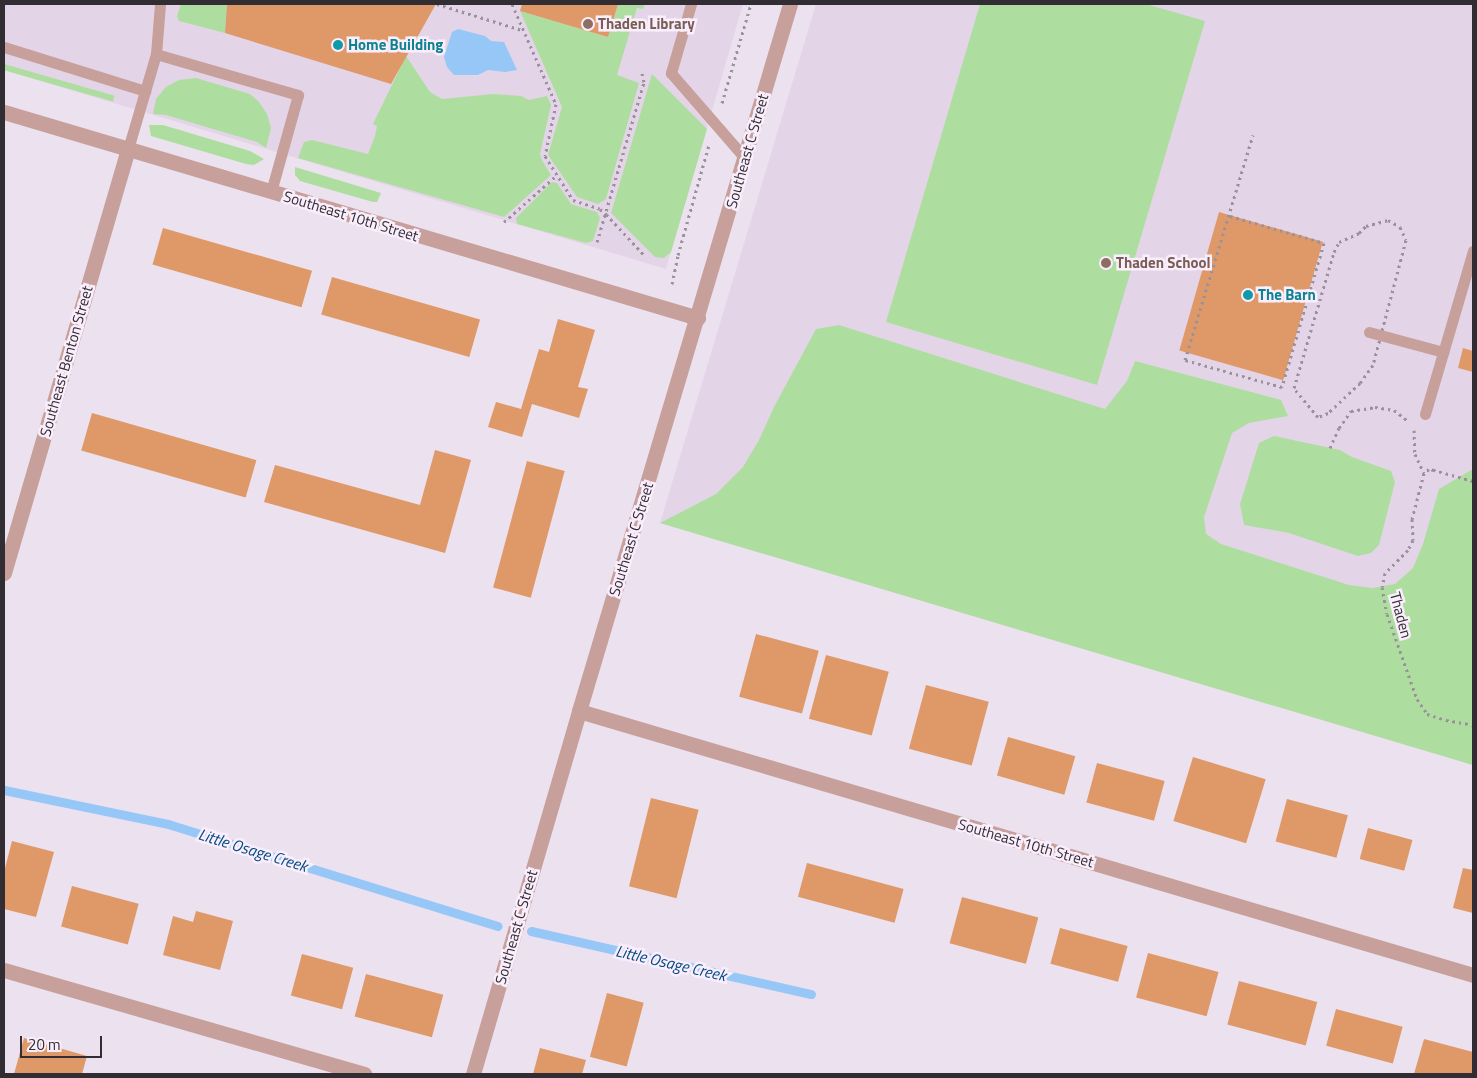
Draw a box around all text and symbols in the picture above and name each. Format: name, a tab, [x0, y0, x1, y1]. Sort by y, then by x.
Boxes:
place label: Thaden Library	[598, 15, 695, 33]
marker: Thaden Library	[582, 18, 594, 30]
place label: Home Building	[348, 36, 443, 54]
marker: Home Building	[332, 39, 344, 51]
street label: Southeast C Street	[722, 92, 772, 210]
street label: Southeast 10th Street	[281, 187, 421, 245]
place label: Thaden School	[1116, 254, 1210, 272]
marker: Thaden School	[1100, 257, 1112, 269]
street label: Southeast Benton Street	[36, 284, 96, 438]
place label: The Barn	[1258, 286, 1316, 304]
marker: The Barn	[1242, 289, 1254, 301]
street label: Southeast C Street	[605, 480, 657, 598]
street label: Thaden	[1386, 590, 1416, 640]
street label: Southeast 10th Street	[956, 815, 1096, 871]
water label: Little Osage Creek	[196, 824, 310, 876]
street label: Southeast C Street	[491, 868, 541, 986]
water label: Little Osage Creek	[614, 941, 728, 985]
scale bar	[22, 1026, 105, 1058]
text: 20 m	[28, 1033, 61, 1056]

